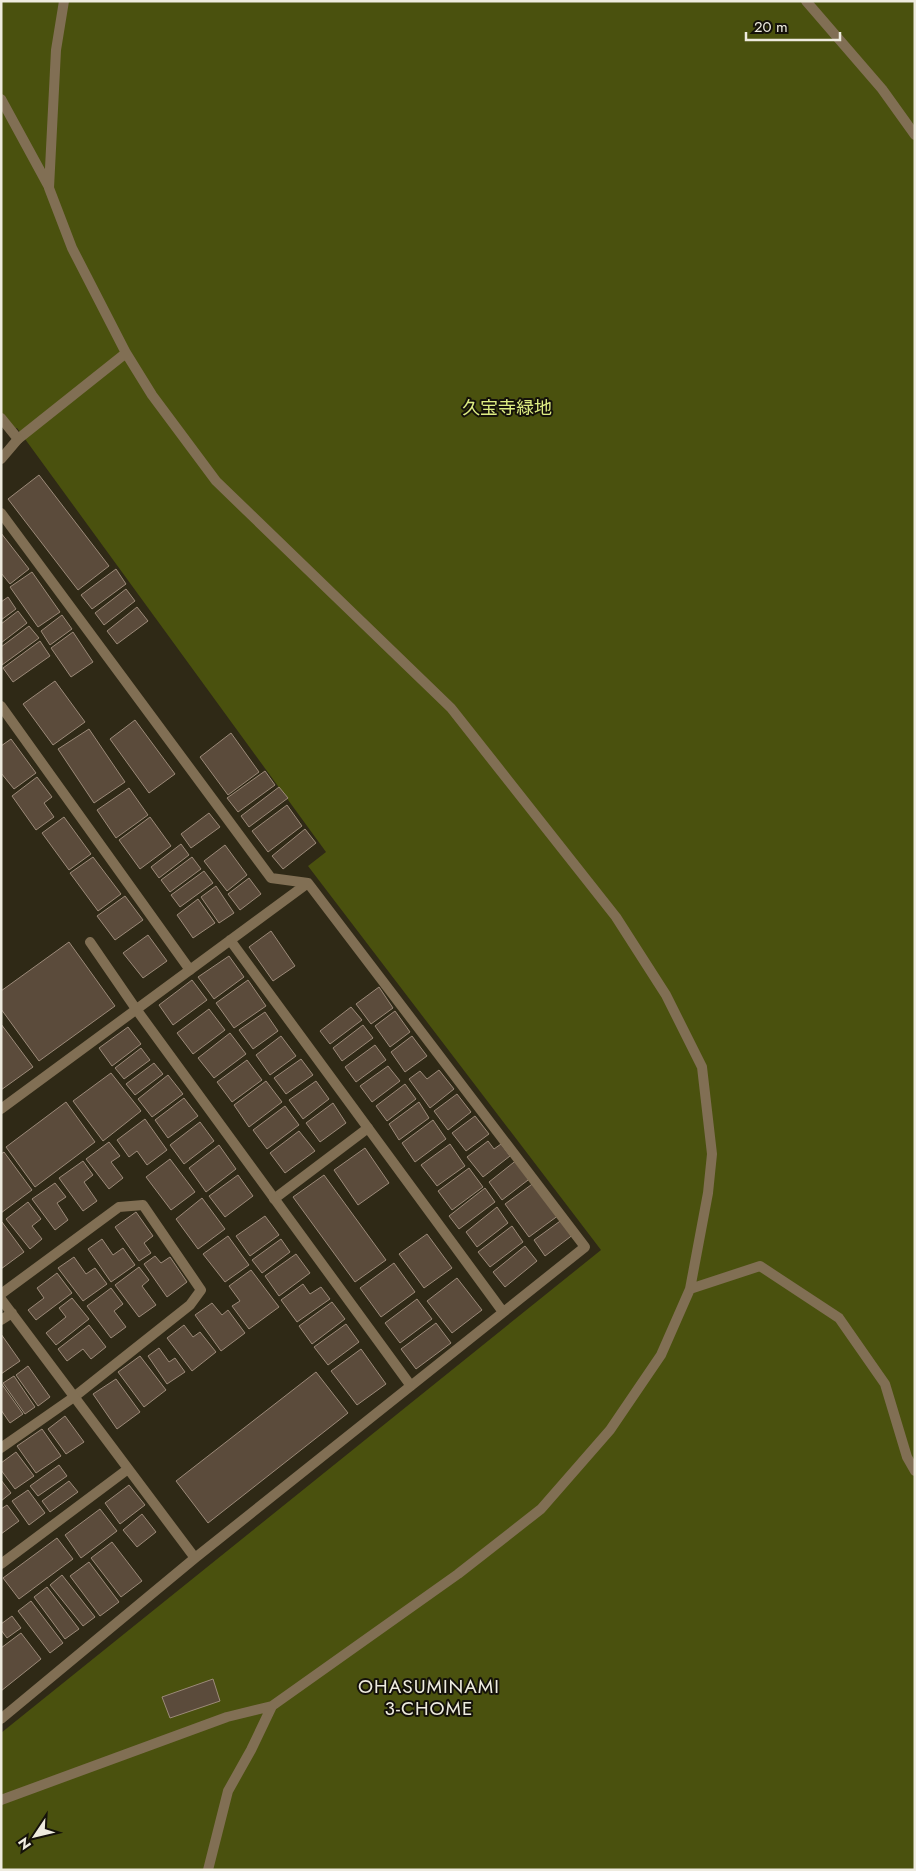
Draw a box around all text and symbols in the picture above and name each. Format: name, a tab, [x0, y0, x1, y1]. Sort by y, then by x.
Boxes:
scale bar	[746, 10, 840, 42]
text: 20 m	[754, 16, 788, 38]
park label: 久宝寺緑地	[462, 395, 552, 421]
district label: OHASUMINAMI 3-CHOME	[358, 1673, 500, 1722]
north arrow	[10, 1811, 60, 1861]
text: N	[13, 1833, 36, 1854]

